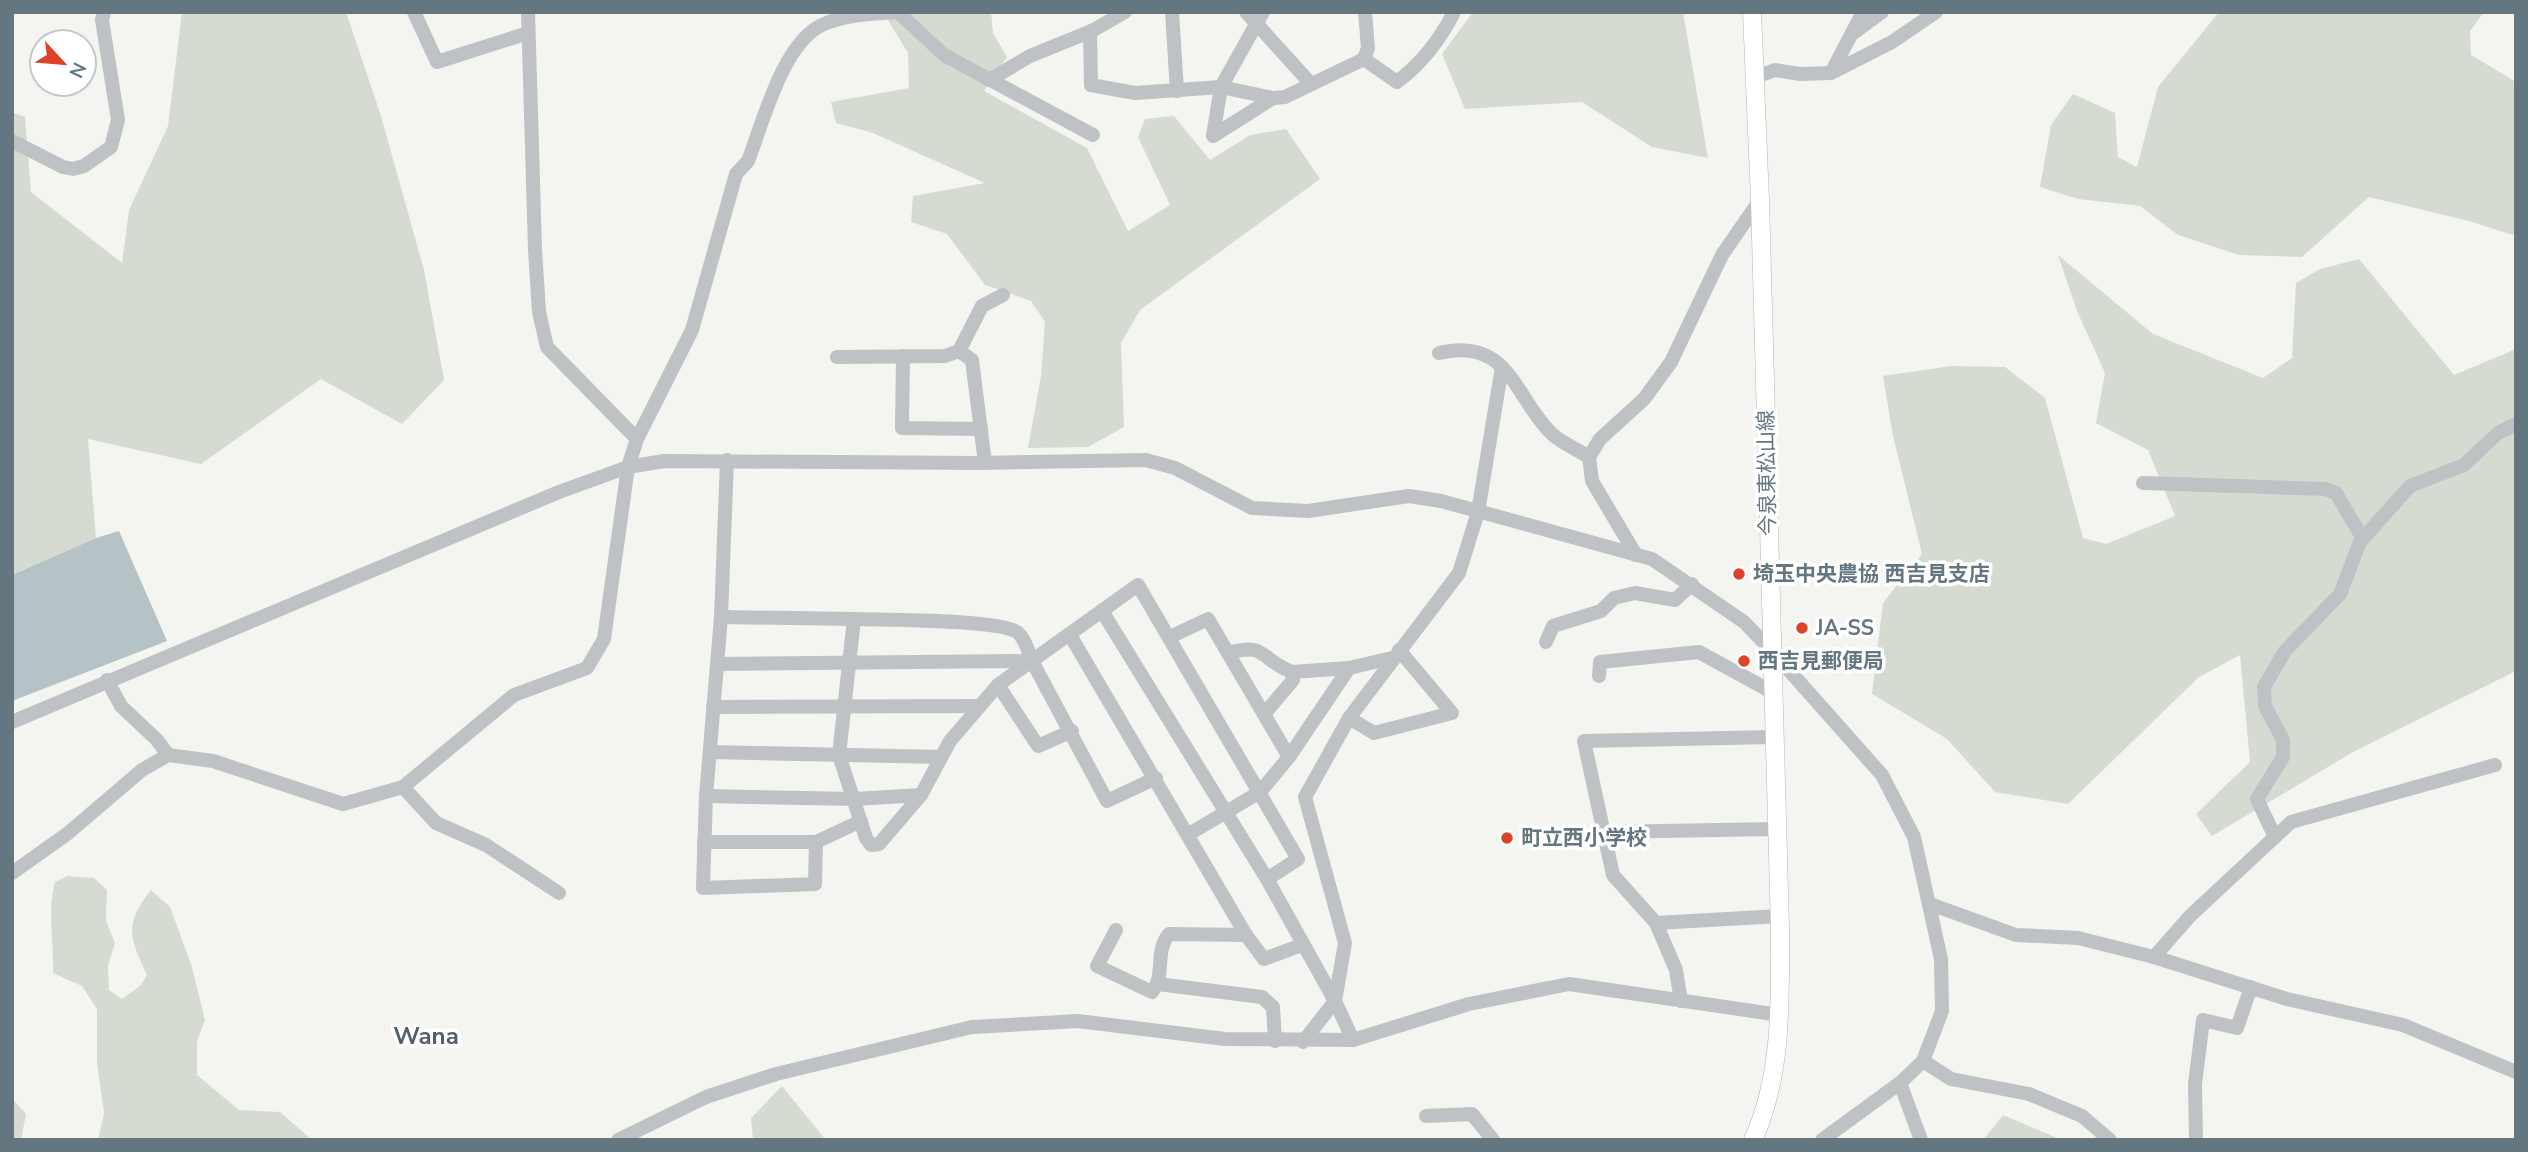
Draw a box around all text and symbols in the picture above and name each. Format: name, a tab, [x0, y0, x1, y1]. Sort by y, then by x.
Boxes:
north arrow	[28, 28, 98, 98]
text: N	[63, 58, 92, 82]
street label: 今泉東松山線	[1752, 410, 1782, 536]
place label: 埼玉中央農協 西吉見支店	[1753, 560, 1990, 588]
marker: 埼玉中央農協 西吉見支店	[1731, 566, 1747, 582]
place label: JA-SS	[1815, 614, 1874, 642]
marker: JA-SS	[1794, 620, 1810, 636]
place label: 西吉見郵便局	[1758, 647, 1884, 675]
marker: 西吉見郵便局	[1736, 653, 1752, 669]
place label: 町立西小学校	[1521, 824, 1647, 852]
marker: 町立西小学校	[1499, 830, 1515, 846]
district label: Wana	[393, 1020, 459, 1052]

